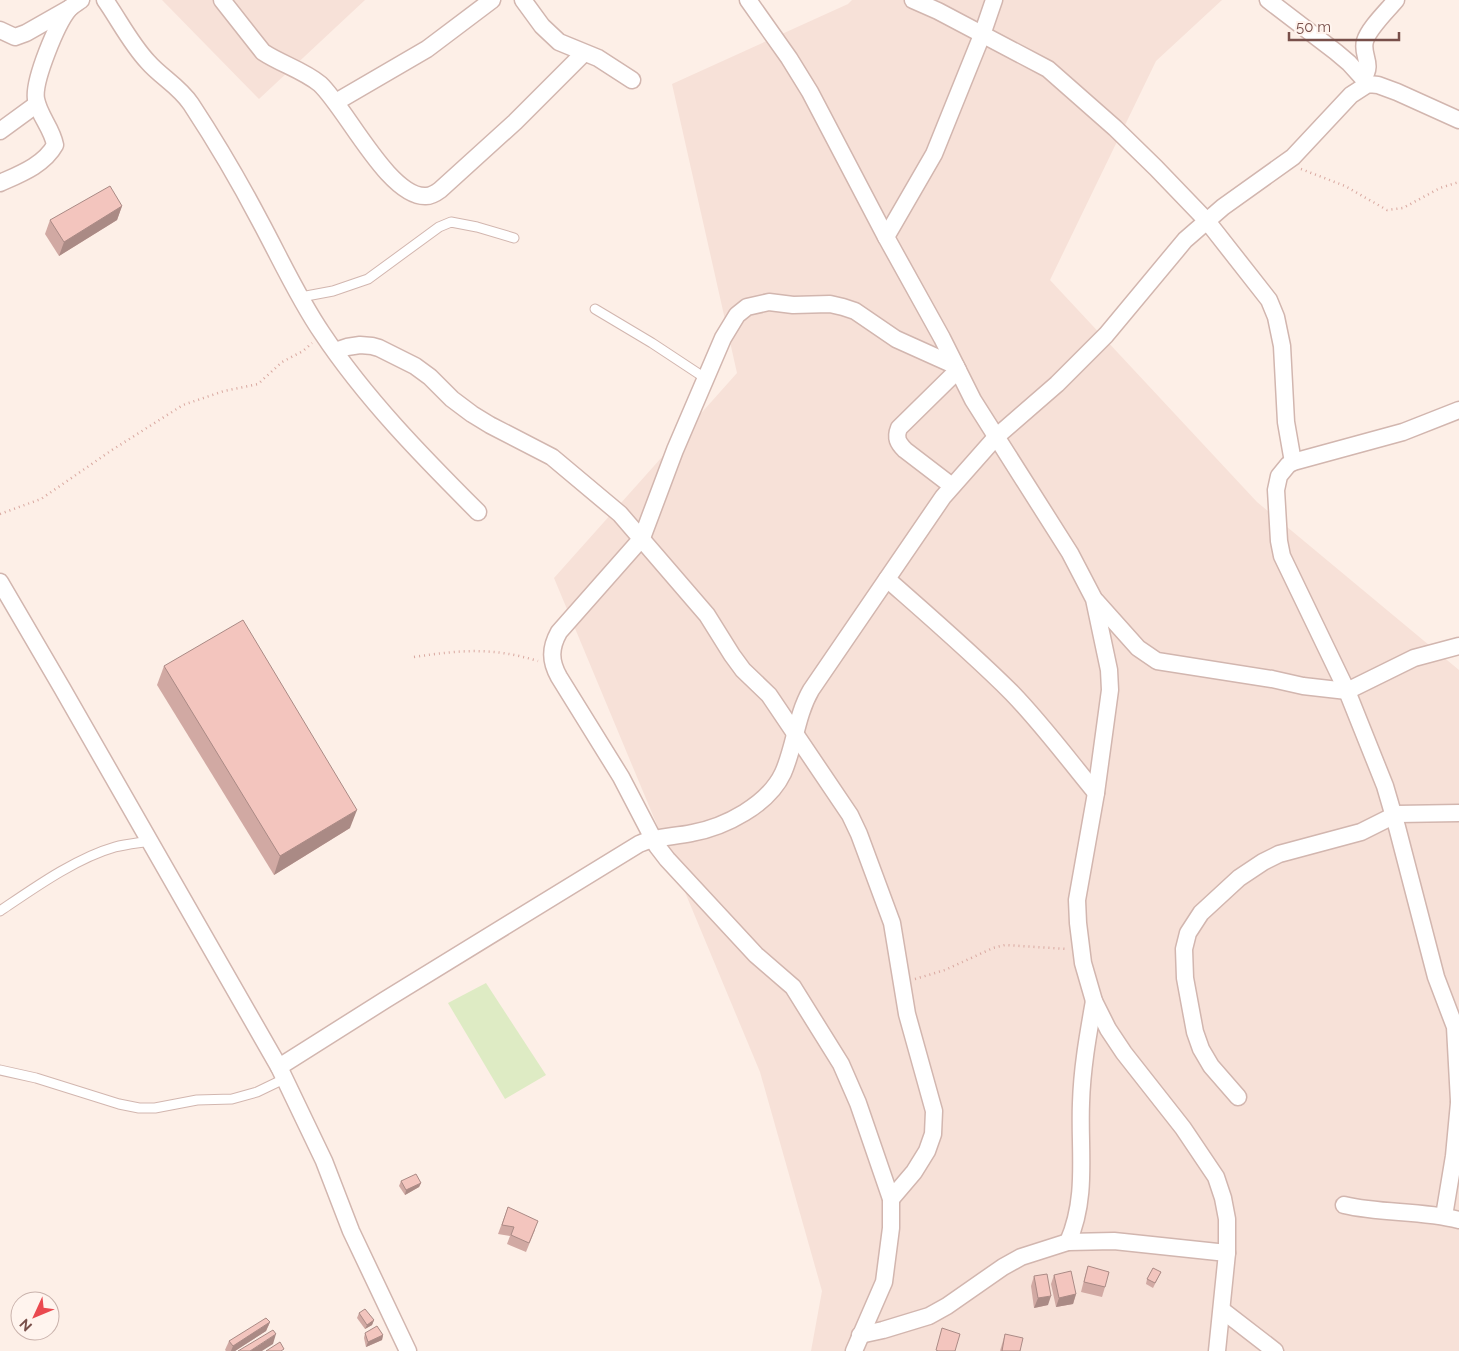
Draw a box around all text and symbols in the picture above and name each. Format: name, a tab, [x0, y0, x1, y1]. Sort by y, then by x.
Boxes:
scale bar	[1289, 10, 1399, 42]
text: 50 m	[1296, 18, 1331, 36]
north arrow	[10, 1291, 60, 1341]
text: N	[16, 1316, 35, 1334]

